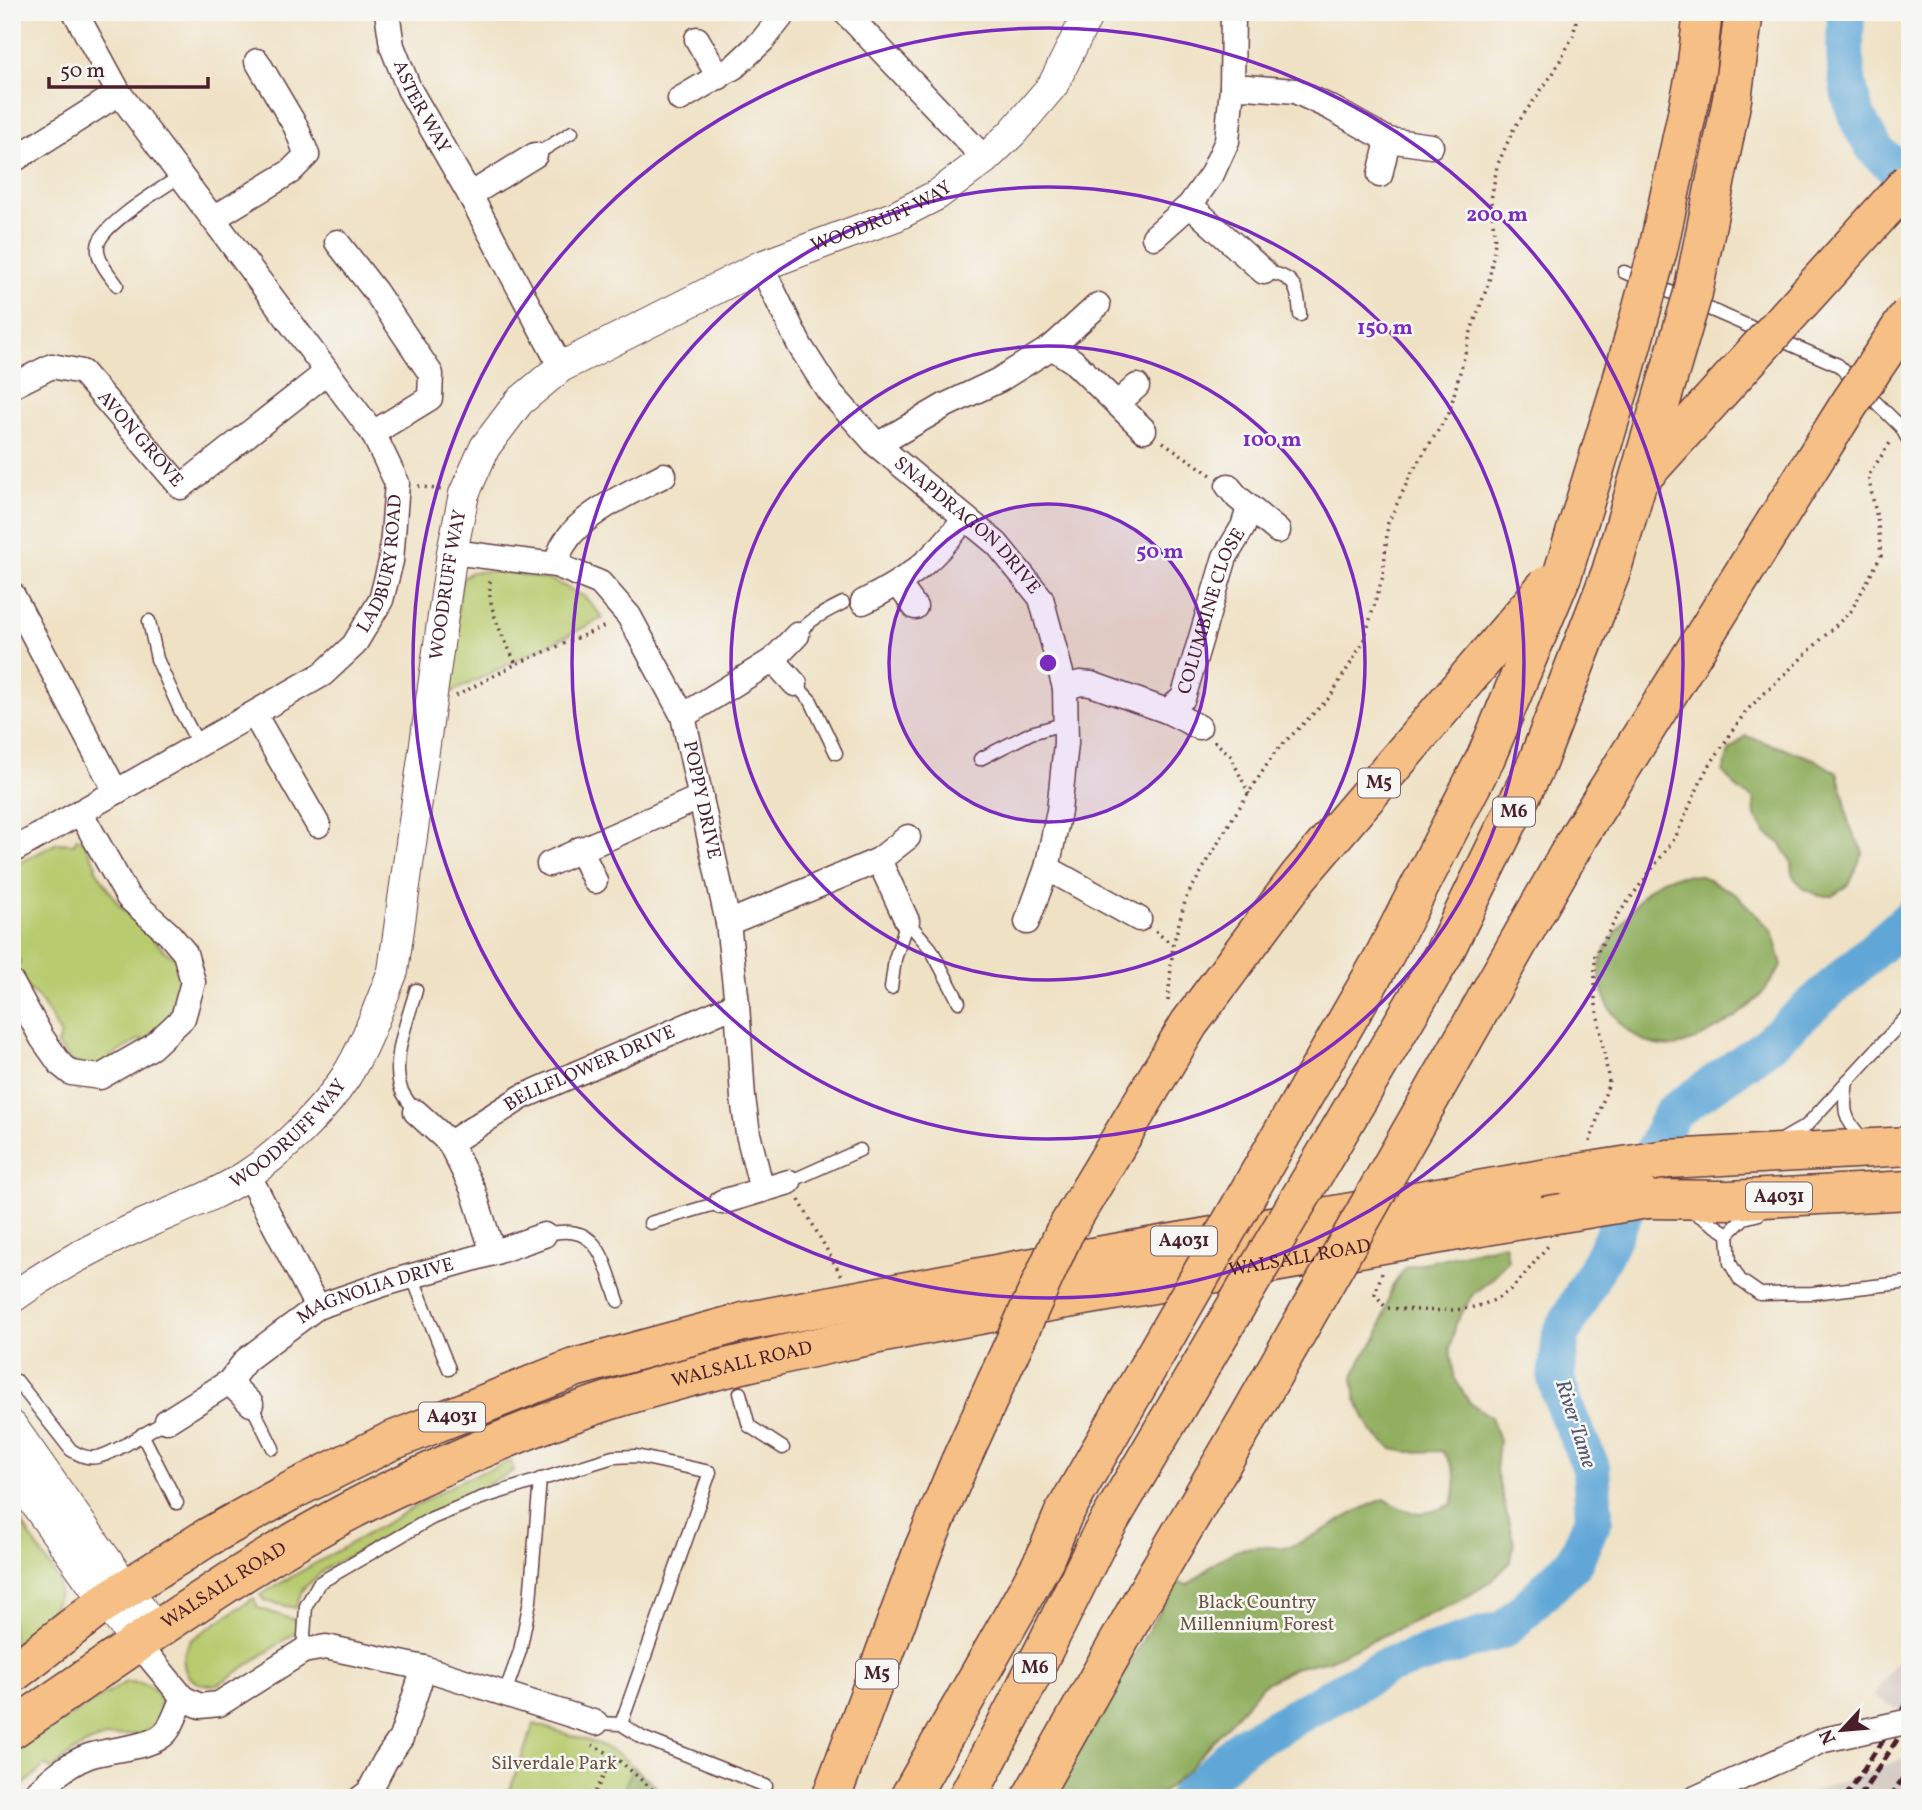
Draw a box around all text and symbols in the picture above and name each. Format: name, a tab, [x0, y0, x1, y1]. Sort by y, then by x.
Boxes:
scale bar	[49, 46, 208, 90]
street label: ASTER WAY	[386, 56, 456, 158]
text: 50 m	[60, 57, 105, 86]
street label: WOODRUFF WAY	[807, 175, 958, 259]
text: 200 m	[1466, 201, 1528, 230]
text: 150 m	[1357, 314, 1413, 343]
street label: AVON GROVE	[91, 385, 189, 493]
text: 100 m	[1242, 426, 1302, 455]
street label: SNAPDRAGON DRIVE	[888, 451, 1046, 600]
street label: LADBURY ROAD	[351, 493, 409, 638]
street label: WOODRUFF WAY	[424, 507, 473, 662]
street label: COLUMBINE CLOSE	[1172, 524, 1252, 697]
text: 50 m	[1136, 538, 1184, 567]
centre of rings	[1036, 651, 1060, 675]
street label: POPPY DRIVE	[676, 739, 727, 862]
road number: M5	[1358, 768, 1400, 798]
road number: M6	[1493, 798, 1535, 826]
street label: BELLFLOWER DRIVE	[499, 1019, 680, 1118]
street label: WOODRUFF WAY	[225, 1074, 353, 1195]
road number: A4031	[1746, 1182, 1812, 1212]
road number: A4031	[1151, 1226, 1217, 1256]
street label: WALSALL ROAD	[1227, 1233, 1373, 1284]
street label: MAGNOLIA DRIVE	[291, 1252, 457, 1331]
street label: WALSALL ROAD	[669, 1335, 815, 1395]
water label: River Tame	[1547, 1376, 1603, 1472]
road number: A4031	[419, 1402, 485, 1432]
street label: WALSALL ROAD	[157, 1536, 292, 1636]
park label: Black Country Millennium Forest	[1179, 1590, 1335, 1638]
road number: M6	[1014, 1653, 1056, 1682]
road number: M5	[856, 1660, 898, 1688]
north arrow	[1806, 1694, 1876, 1764]
text: N	[1814, 1724, 1843, 1748]
park label: Silverdale Park	[491, 1751, 617, 1777]

